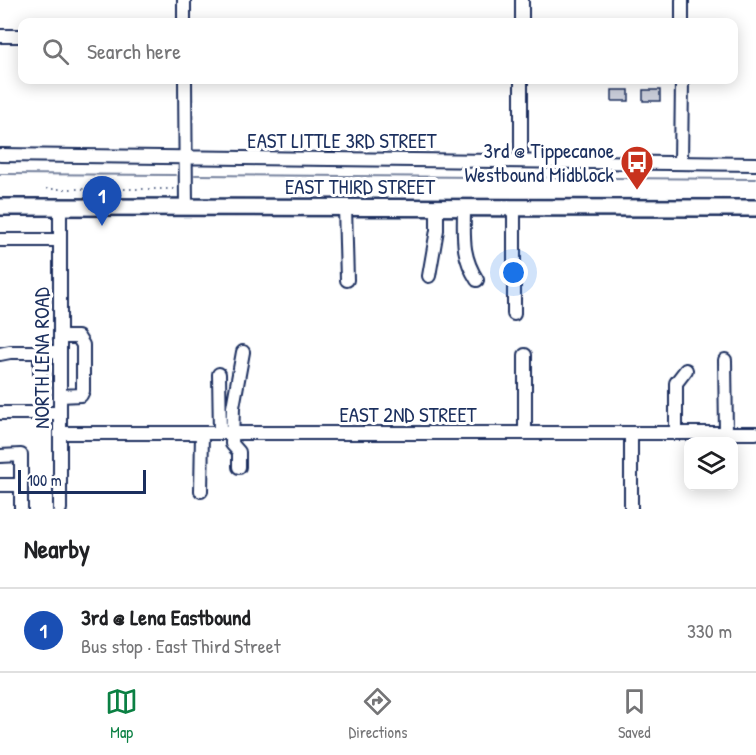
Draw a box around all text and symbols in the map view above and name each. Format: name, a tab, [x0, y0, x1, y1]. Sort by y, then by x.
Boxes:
search box	[18, 18, 738, 84]
icon: search	[39, 35, 72, 68]
text: Search here	[87, 36, 181, 66]
street label: EAST LITTLE 3RD STREET	[247, 126, 438, 155]
place label: 3rd @ Tippecanoe Westbound Midblock	[464, 136, 614, 189]
bus stop icon: 3rd @ Tippecanoe Westbound Midblock	[619, 144, 655, 191]
street label: EAST THIRD STREET	[285, 172, 436, 201]
pin: 1	[82, 176, 122, 226]
your location	[499, 258, 528, 287]
street label: NORTH LENA ROAD	[27, 287, 56, 429]
street label: EAST 2ND STREET	[339, 400, 478, 429]
map controls	[684, 437, 738, 491]
button: layers	[684, 437, 738, 491]
scale bar	[18, 467, 146, 494]
text: 100 m	[27, 469, 62, 491]
text: Nearby	[24, 531, 90, 566]
text: 3rd @ Lena Eastbound	[81, 602, 250, 632]
text: 1	[40, 617, 47, 644]
text: 330 m	[687, 617, 732, 644]
text: Bus stop · East Third Street	[81, 632, 281, 659]
tab: Map	[105, 685, 138, 743]
tab: Directions	[349, 685, 407, 743]
tab: Saved	[618, 685, 651, 743]

